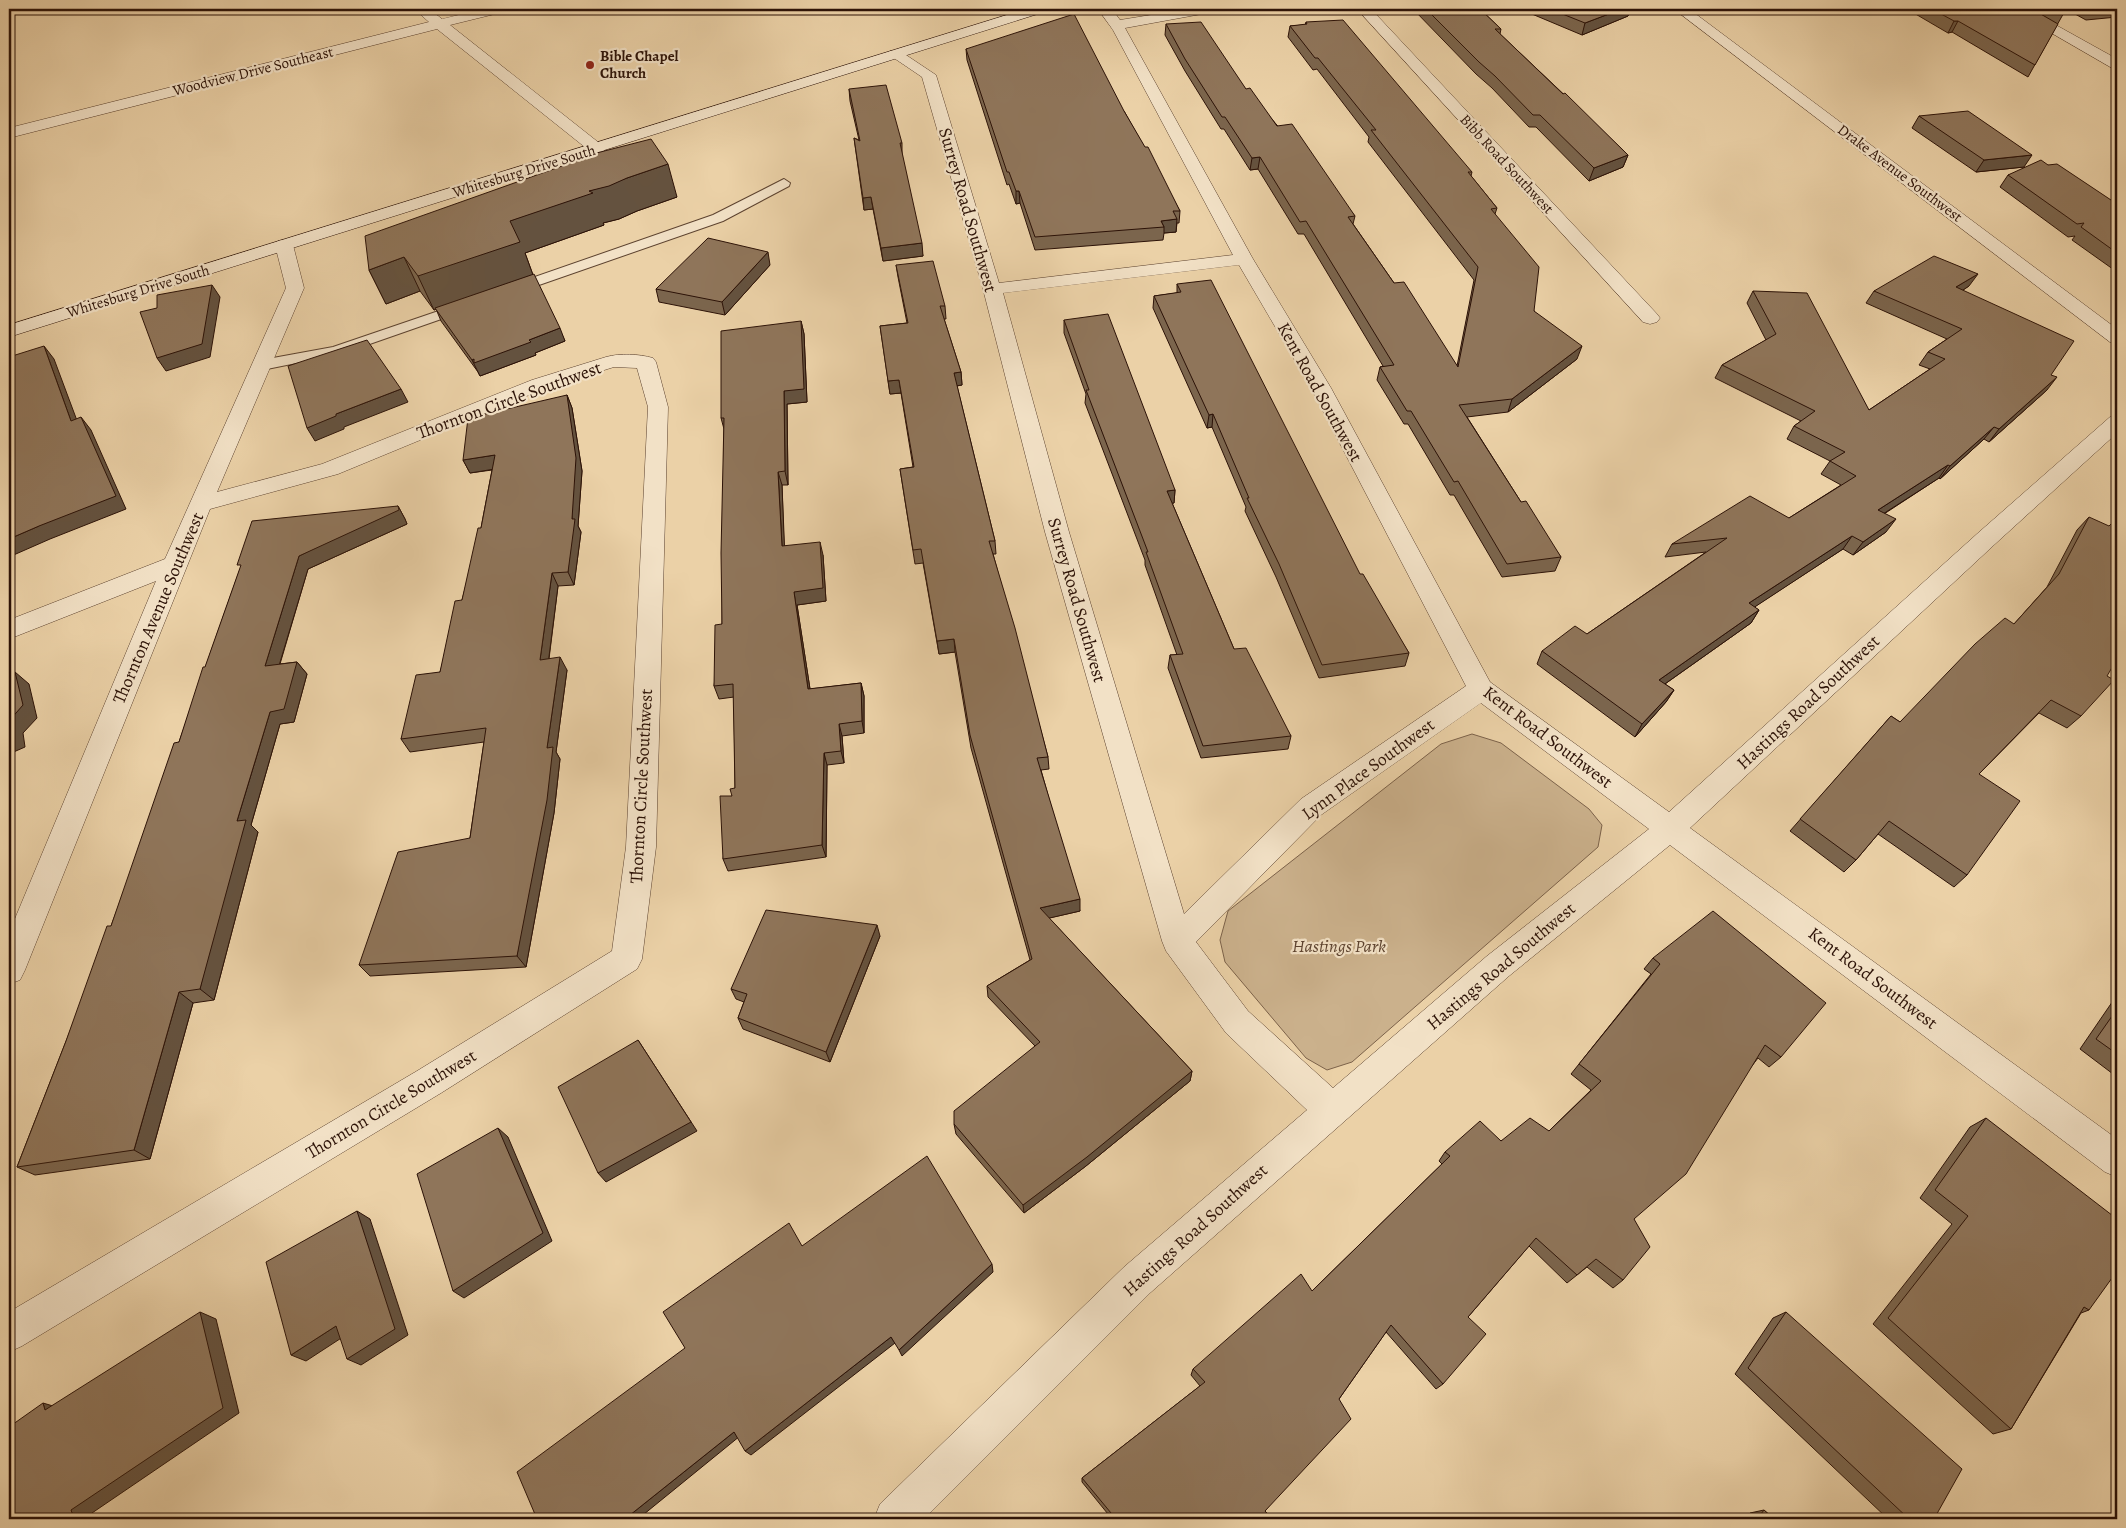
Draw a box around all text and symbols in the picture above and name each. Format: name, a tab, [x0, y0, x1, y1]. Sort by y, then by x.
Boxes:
street label: Woodview Drive Southeast	[170, 41, 335, 101]
place label: Bible Chapel Church	[600, 46, 678, 83]
marker: Bible Chapel Church	[584, 59, 596, 71]
street label: Bibb Road Southwest	[1456, 110, 1558, 218]
street label: Drake Avenue Southwest	[1833, 119, 1967, 227]
street label: Surrey Road Southwest	[933, 125, 1003, 295]
street label: Whitesburg Drive South	[449, 140, 598, 203]
street label: Whitesburg Drive South	[63, 260, 212, 323]
street label: Kent Road Southwest	[1272, 318, 1368, 466]
street label: Thornton Circle Southwest	[413, 355, 605, 445]
street label: Thornton Avenue Southwest	[107, 509, 209, 707]
street label: Surrey Road Southwest	[1042, 515, 1112, 685]
street label: Hastings Road Southwest	[1731, 629, 1885, 775]
street label: Kent Road Southwest	[1478, 680, 1618, 794]
street label: Thornton Circle Southwest	[624, 688, 658, 884]
street label: Lynn Place Southwest	[1297, 713, 1439, 825]
street label: Hastings Road Southwest	[1422, 897, 1580, 1035]
street label: Kent Road Southwest	[1803, 921, 1943, 1035]
park label: Hastings Park	[1292, 934, 1386, 958]
street label: Thornton Circle Southwest	[301, 1043, 481, 1164]
street label: Hastings Road Southwest	[1117, 1158, 1273, 1302]

